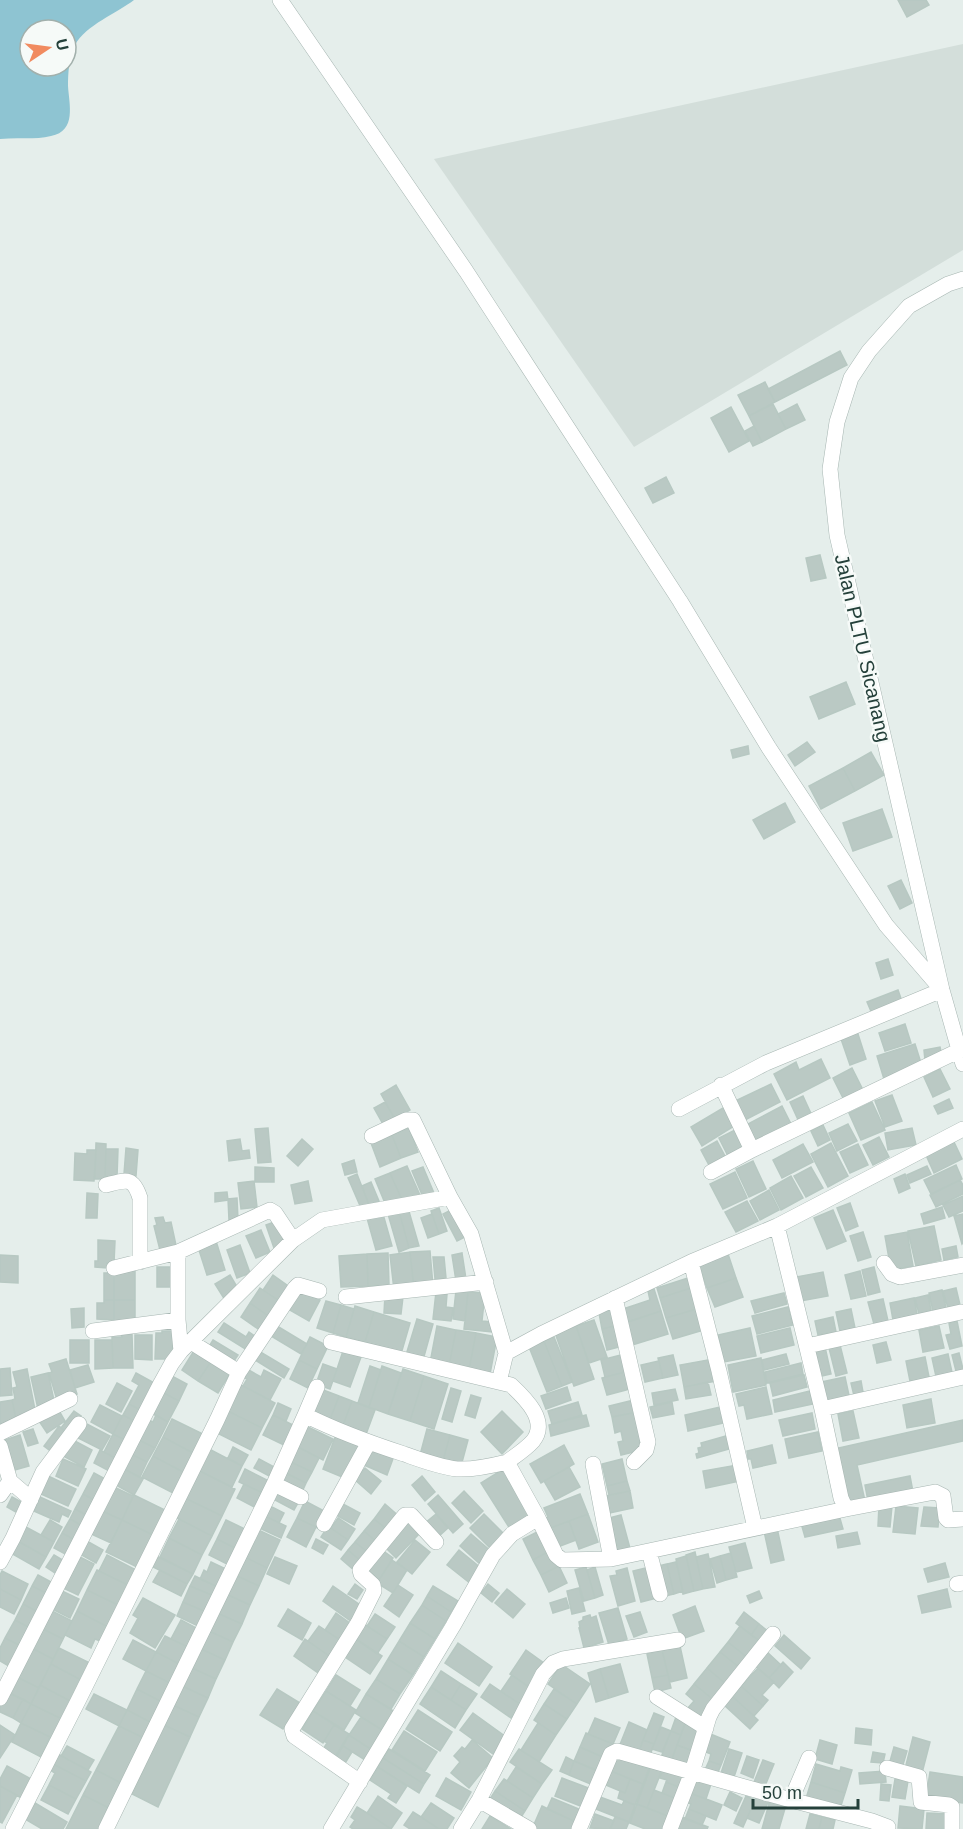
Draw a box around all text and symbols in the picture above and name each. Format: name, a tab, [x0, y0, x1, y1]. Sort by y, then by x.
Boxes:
north arrow	[18, 18, 78, 78]
text: U	[53, 37, 72, 52]
street label: Jalan PLTU Sicanang	[831, 552, 895, 744]
scale bar	[753, 1772, 858, 1810]
text: 50 m	[762, 1783, 802, 1803]

